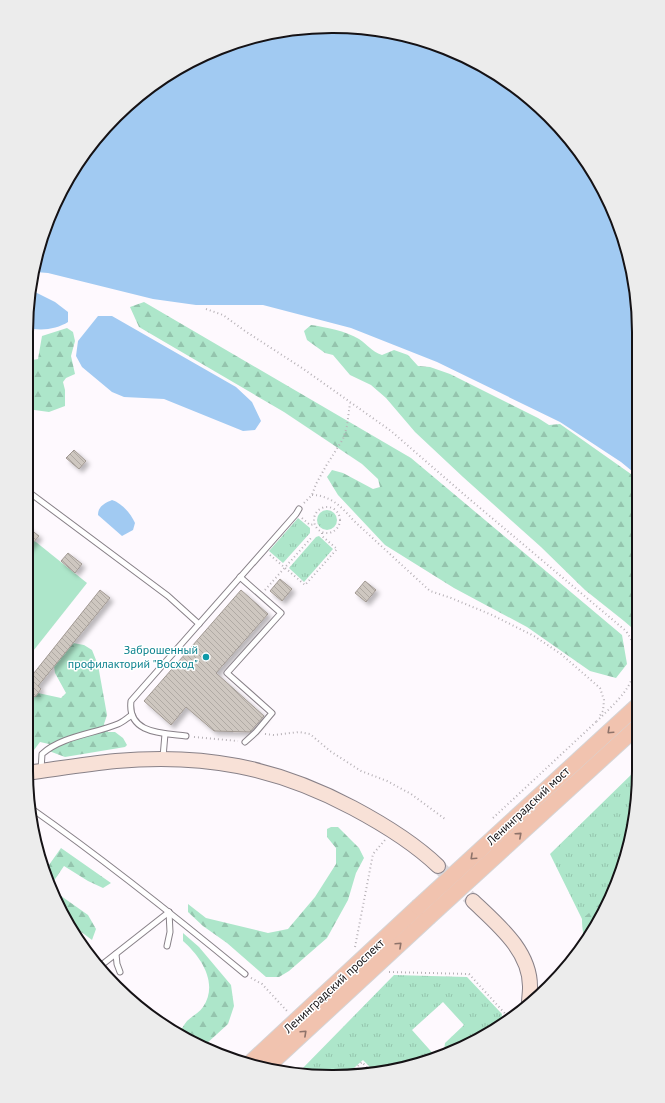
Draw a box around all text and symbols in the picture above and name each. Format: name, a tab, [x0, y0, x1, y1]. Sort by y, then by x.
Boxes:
place label: Заброшенный профилакторий "Восход"	[68, 642, 198, 671]
marker: Заброшенный профилакторий "Восход"	[201, 652, 211, 662]
one-way arrow	[607, 726, 614, 733]
street label: Ленинградский мост	[482, 763, 572, 849]
one-way arrow	[514, 832, 522, 840]
one-way arrow	[470, 852, 478, 860]
street label: Ленинградский проспект	[280, 935, 387, 1037]
one-way arrow	[395, 943, 402, 950]
one-way arrow	[299, 1030, 307, 1038]

